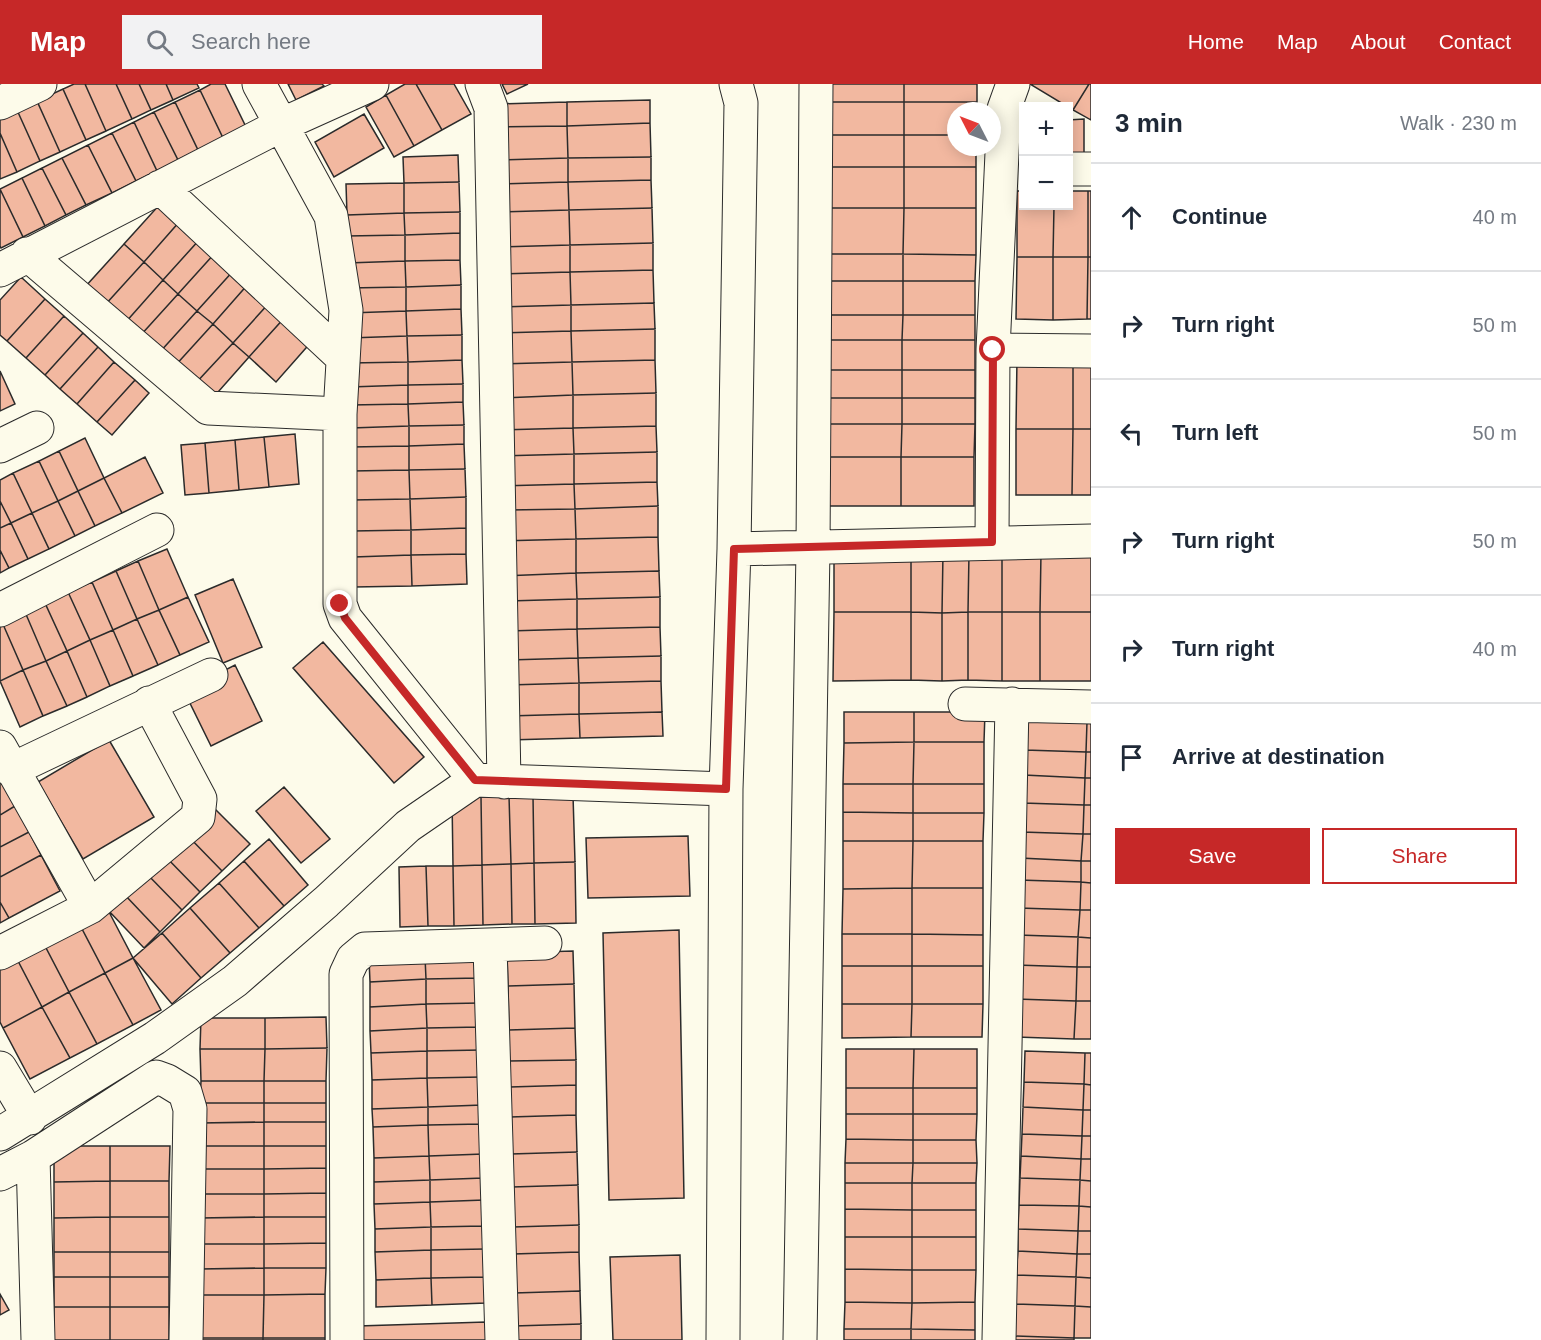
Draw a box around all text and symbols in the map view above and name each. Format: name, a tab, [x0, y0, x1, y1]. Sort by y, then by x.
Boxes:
search box	[122, 15, 542, 69]
text: Map	[30, 26, 86, 57]
icon: search	[143, 26, 176, 59]
text: Search here	[191, 29, 311, 54]
text: Home	[1188, 30, 1244, 53]
text: Map	[1277, 30, 1318, 53]
text: About	[1351, 30, 1406, 53]
text: Contact	[1439, 30, 1511, 53]
north arrow	[947, 102, 1001, 156]
map controls	[1019, 102, 1073, 210]
button: +	[1019, 102, 1073, 156]
text: 3 min	[1115, 108, 1183, 138]
text: Walk · 230 m	[1400, 112, 1517, 134]
button: −	[1019, 156, 1073, 210]
icon: ahead	[1115, 201, 1148, 234]
text: Continue	[1172, 204, 1267, 229]
text: 40 m	[1473, 206, 1517, 228]
icon: right	[1115, 309, 1148, 342]
text: Turn right	[1172, 312, 1274, 337]
text: 50 m	[1473, 314, 1517, 336]
route start	[979, 336, 1005, 362]
icon: left	[1115, 417, 1148, 450]
text: Turn left	[1172, 420, 1258, 445]
text: 50 m	[1473, 422, 1517, 444]
icon: right	[1115, 525, 1148, 558]
text: Turn right	[1172, 528, 1274, 553]
text: 50 m	[1473, 530, 1517, 552]
route end	[326, 590, 352, 616]
icon: right	[1115, 633, 1148, 666]
text: Turn right	[1172, 636, 1274, 661]
text: 40 m	[1473, 638, 1517, 660]
icon: arrive	[1115, 741, 1148, 774]
text: Arrive at destination	[1172, 744, 1385, 769]
button: Save	[1115, 828, 1310, 884]
button: Share	[1322, 828, 1517, 884]

